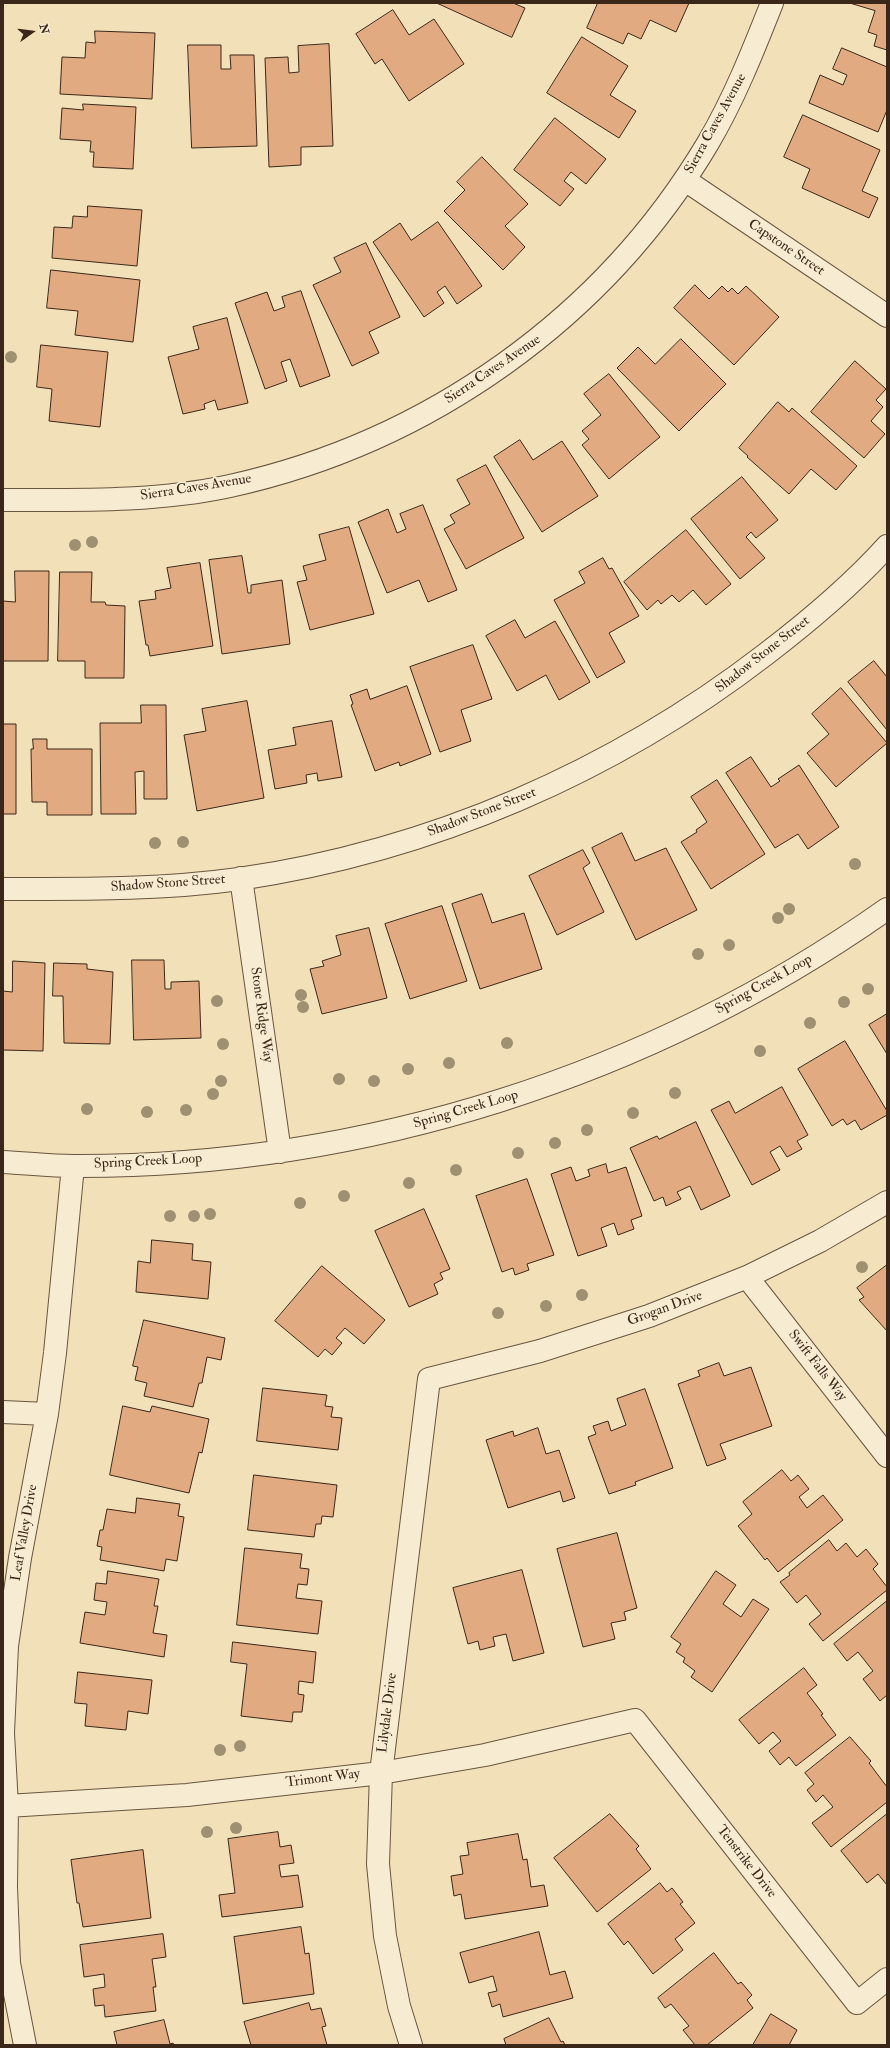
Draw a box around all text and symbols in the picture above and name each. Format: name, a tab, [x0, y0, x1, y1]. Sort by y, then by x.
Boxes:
north arrow	[12, 12, 52, 52]
text: N	[37, 23, 52, 35]
street label: Sierra Caves Avenue	[681, 71, 751, 177]
street label: Capstone Street	[744, 216, 828, 280]
street label: Sierra Caves Avenue	[442, 332, 544, 408]
street label: Sierra Caves Avenue	[139, 471, 253, 505]
street label: Shadow Stone Street	[713, 613, 813, 697]
street label: Shadow Stone Street	[425, 785, 539, 841]
street label: Shadow Stone Street	[110, 872, 226, 896]
street label: Spring Creek Loop	[713, 951, 815, 1019]
street label: Stone Ridge Way	[246, 966, 276, 1064]
street label: Spring Creek Loop	[412, 1087, 520, 1133]
street label: Spring Creek Loop	[94, 1151, 202, 1173]
street label: Grogan Drive	[625, 1288, 705, 1330]
street label: Swift Falls Way	[784, 1327, 850, 1405]
street label: Leaf Valley Drive	[8, 1483, 42, 1583]
street label: Lilydale Drive	[375, 1672, 401, 1754]
street label: Trimont Way	[285, 1766, 361, 1792]
street label: Tenstrike Drive	[713, 1822, 779, 1902]

